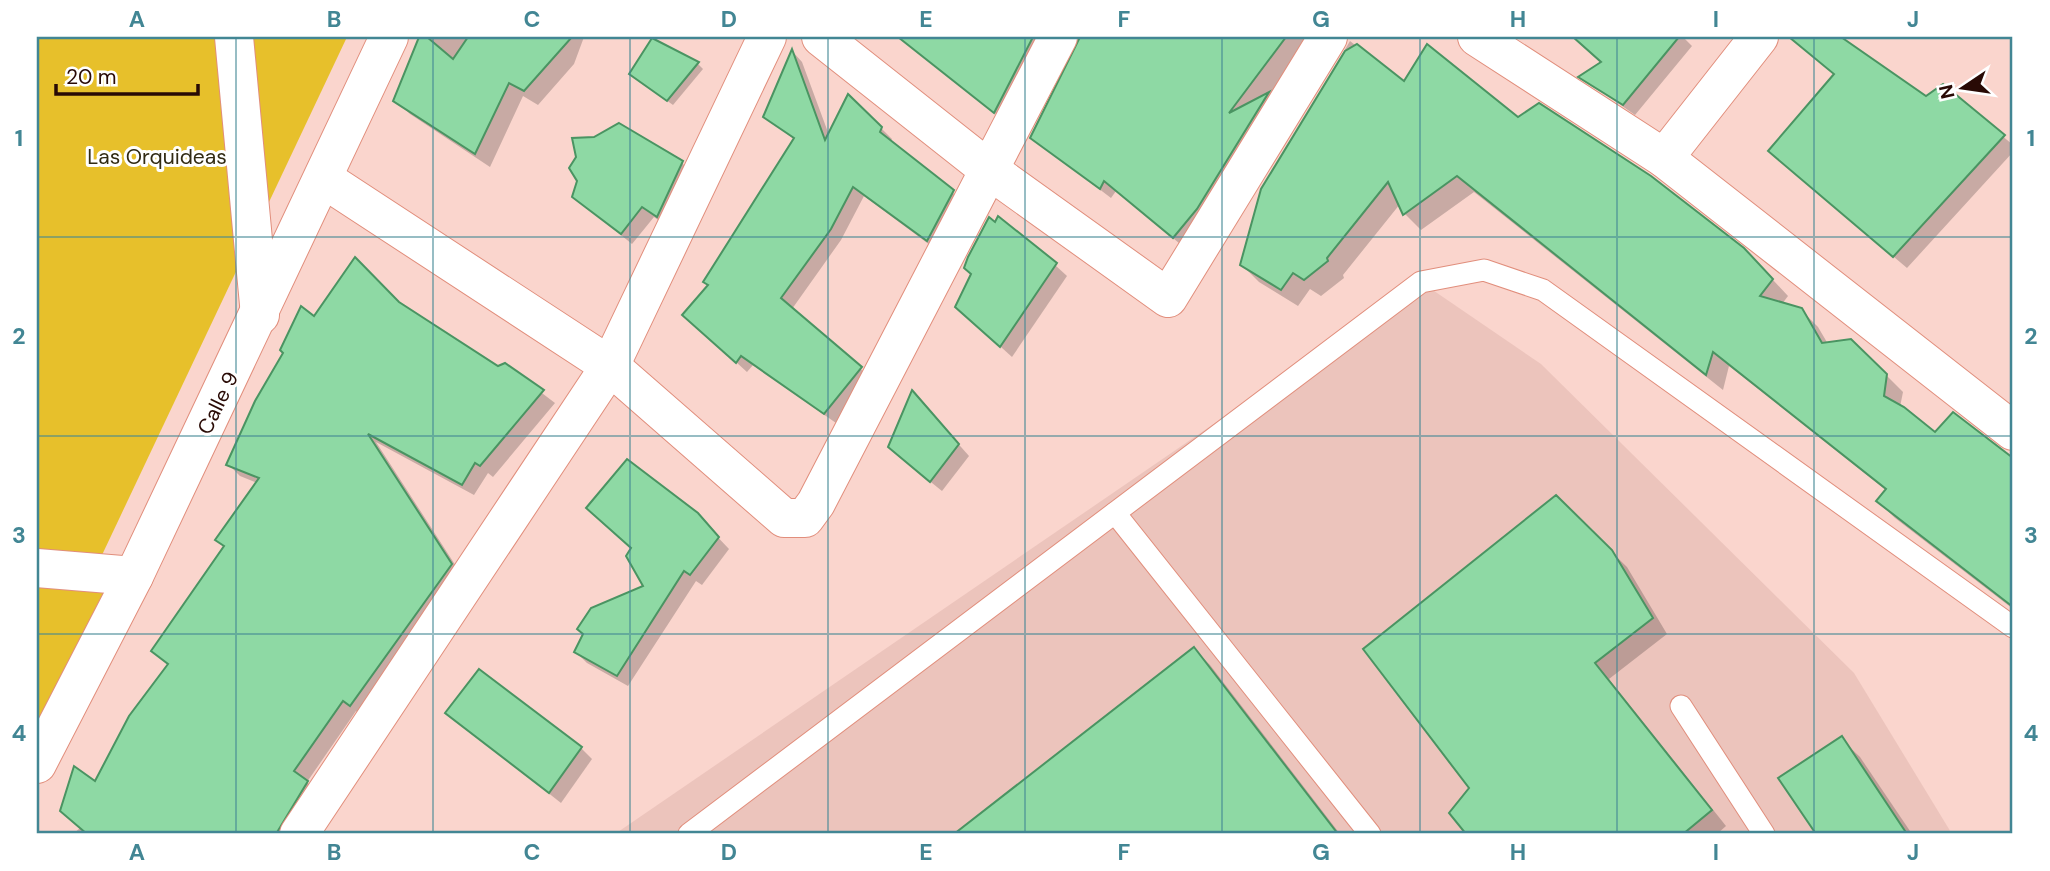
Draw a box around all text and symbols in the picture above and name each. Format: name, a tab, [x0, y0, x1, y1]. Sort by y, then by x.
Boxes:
text: A	[129, 4, 145, 34]
text: B	[327, 4, 341, 34]
text: C	[524, 4, 540, 34]
text: D	[721, 4, 737, 34]
text: E	[919, 4, 933, 34]
text: F	[1118, 4, 1131, 34]
text: G	[1312, 4, 1330, 34]
text: H	[1510, 4, 1526, 34]
text: I	[1713, 4, 1719, 34]
text: J	[1907, 4, 1919, 34]
scale bar	[56, 52, 198, 96]
north arrow	[1927, 52, 1997, 122]
text: 20 m	[66, 63, 117, 91]
text: N	[1933, 82, 1961, 101]
text: 1	[15, 123, 23, 153]
text: 1	[2027, 123, 2035, 153]
park label: Las Orquideas	[87, 143, 227, 171]
text: 2	[12, 321, 26, 351]
text: 2	[2024, 321, 2038, 351]
street label: Calle 9	[191, 367, 245, 439]
text: 3	[12, 520, 26, 550]
text: 3	[2024, 520, 2038, 550]
text: 4	[12, 718, 27, 748]
text: 4	[2024, 718, 2039, 748]
text: A	[129, 837, 145, 867]
text: B	[327, 837, 341, 867]
text: C	[524, 837, 540, 867]
text: D	[721, 837, 737, 867]
text: E	[919, 837, 933, 867]
text: F	[1118, 837, 1131, 867]
text: G	[1312, 837, 1330, 867]
text: H	[1510, 837, 1526, 867]
text: I	[1713, 837, 1719, 867]
text: J	[1907, 837, 1919, 867]

